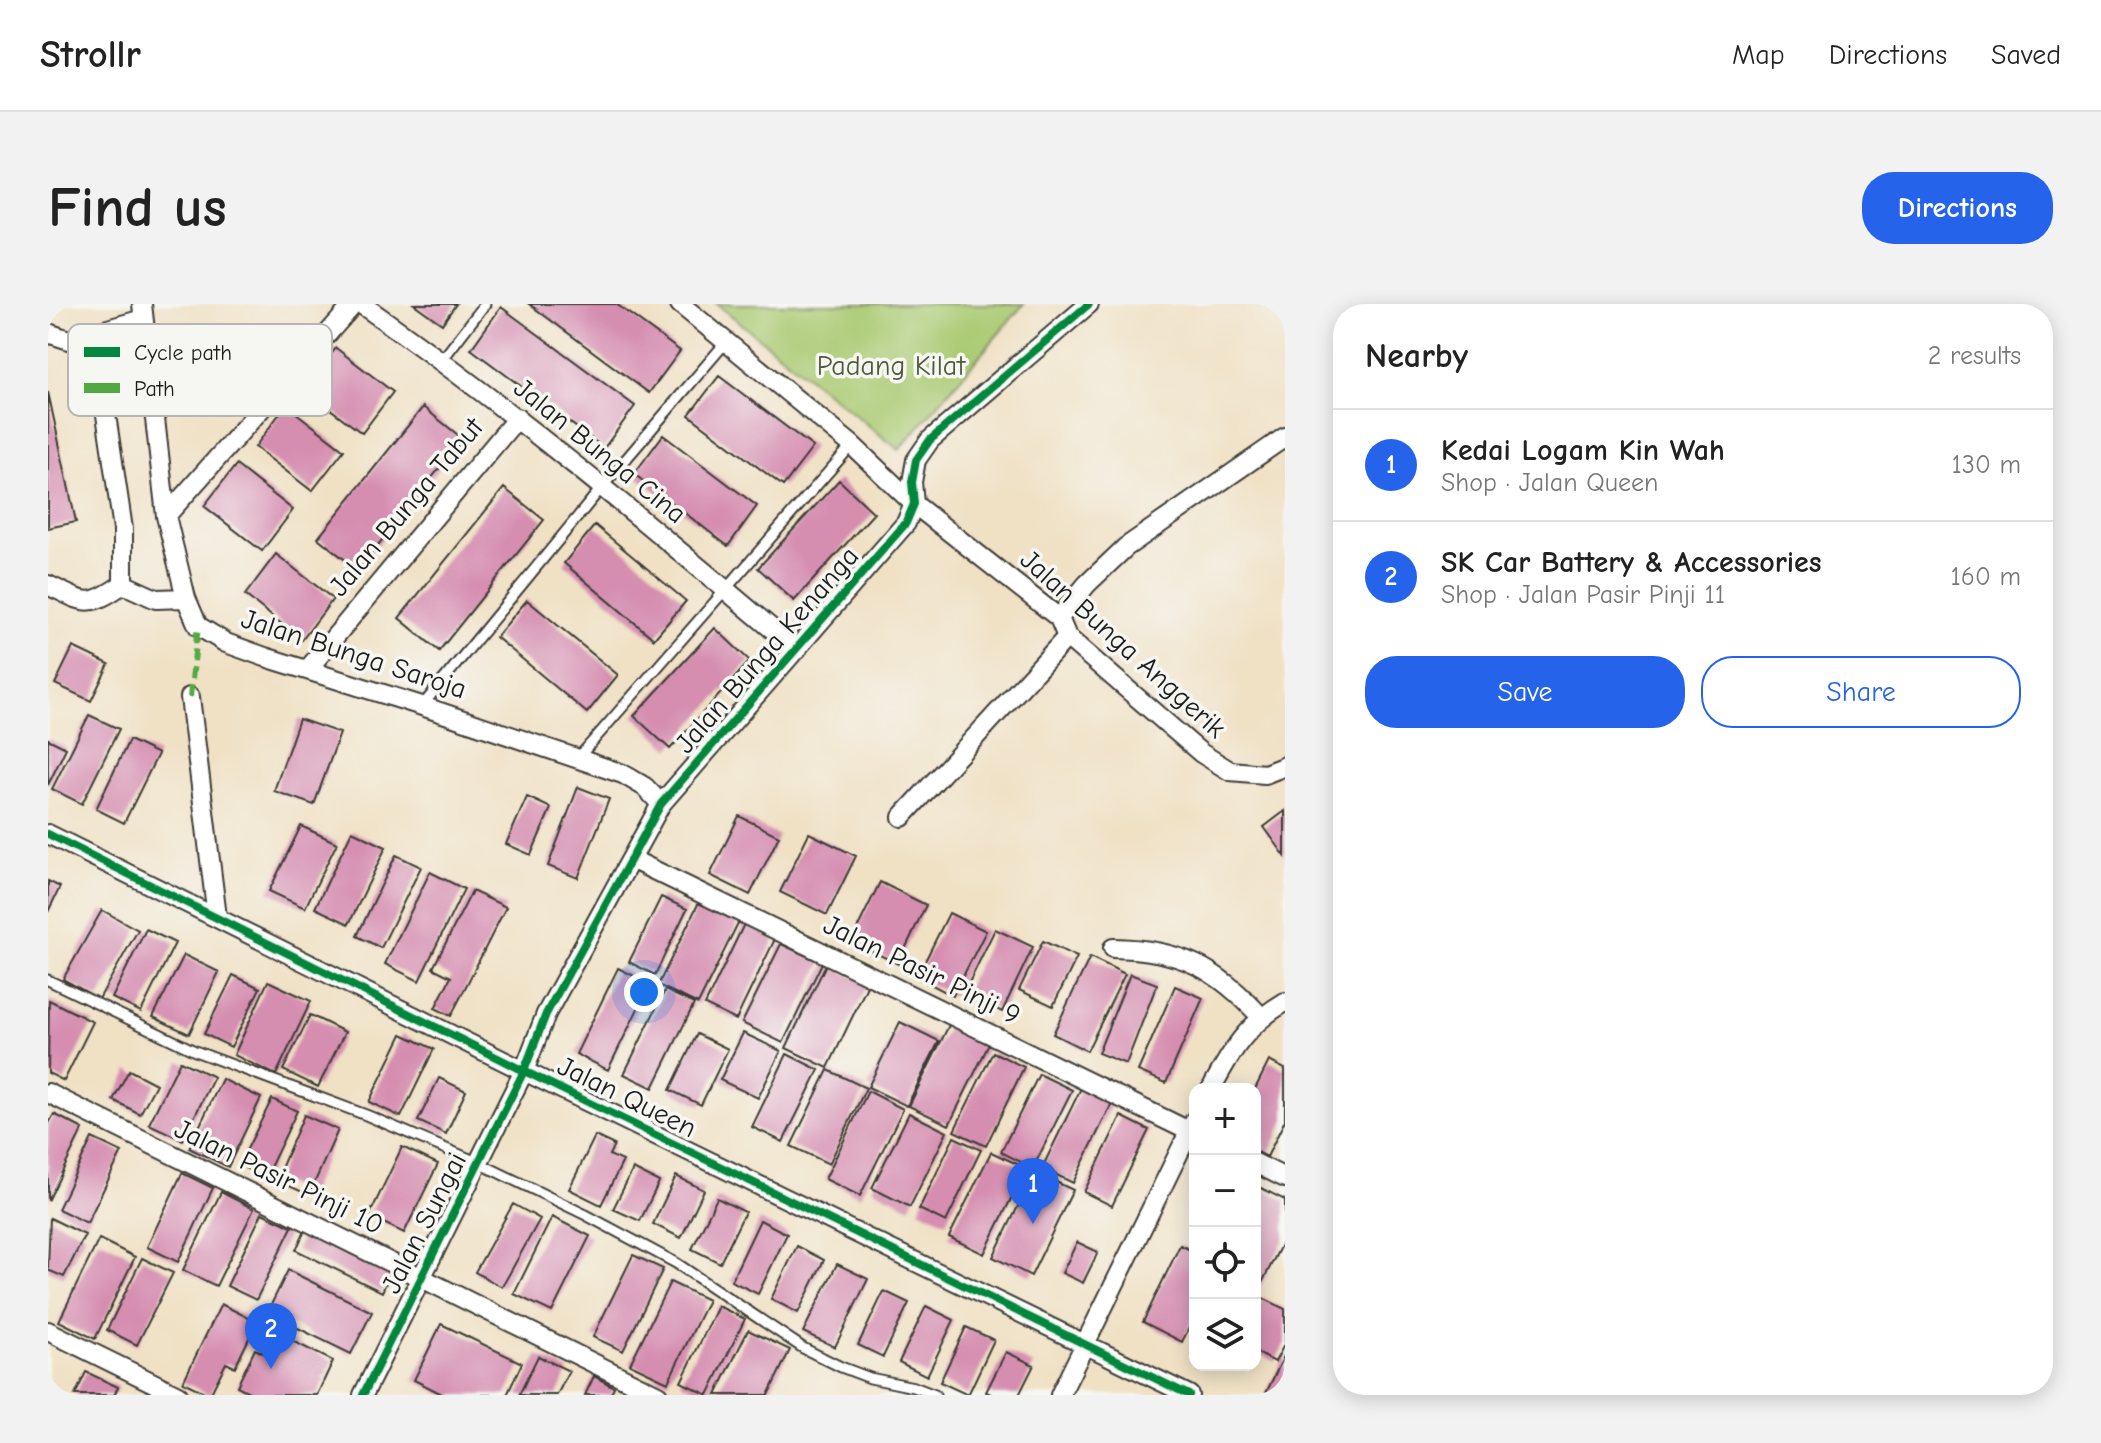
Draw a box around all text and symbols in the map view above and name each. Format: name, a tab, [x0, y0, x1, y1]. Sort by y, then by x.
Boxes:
text: Strollr	[40, 33, 141, 77]
text: Map	[1732, 39, 1785, 71]
text: Directions	[1829, 39, 1947, 71]
text: Saved	[1991, 39, 2061, 71]
button: Directions	[1862, 172, 2053, 244]
text: Find us	[48, 176, 227, 240]
legend	[68, 324, 332, 416]
text: Nearby	[1365, 336, 1468, 376]
text: Cycle path	[134, 340, 232, 366]
text: 2 results	[1928, 341, 2021, 371]
park label: Padang Kilat	[817, 350, 966, 382]
street label: Jalan Bunga Cina	[508, 372, 692, 530]
text: Path	[134, 376, 175, 402]
street label: Jalan Bunga Tabut	[322, 411, 490, 602]
text: Kedai Logam Kin Wah	[1441, 433, 1725, 468]
text: 1	[1386, 450, 1396, 480]
text: 130 m	[1952, 450, 2021, 480]
text: Shop · Jalan Queen	[1441, 468, 1658, 498]
street label: Jalan Bunga Kenanga	[669, 540, 865, 760]
street label: Jalan Bunga Anggerik	[1014, 543, 1232, 745]
text: SK Car Battery & Accessories	[1441, 545, 1822, 580]
text: 2	[1385, 562, 1397, 592]
text: 160 m	[1951, 562, 2021, 592]
text: Shop · Jalan Pasir Pinji 11	[1441, 580, 1725, 610]
street label: Jalan Bunga Saroja	[237, 603, 471, 705]
button: Save	[1365, 656, 1685, 728]
button: Share	[1701, 656, 2021, 728]
street label: Jalan Pasir Pinji 9	[818, 909, 1026, 1031]
your location	[624, 972, 664, 1012]
street label: Jalan Queen	[552, 1050, 702, 1144]
map controls	[1189, 1083, 1261, 1371]
button: +	[1189, 1083, 1261, 1155]
street label: Jalan Pasir Pinji 10	[169, 1113, 389, 1241]
street label: Jalan Sungai	[375, 1147, 473, 1299]
button: −	[1189, 1155, 1261, 1227]
pin: 1	[1007, 1158, 1059, 1224]
button: locate	[1189, 1227, 1261, 1299]
button: layers	[1189, 1299, 1261, 1371]
pin: 2	[245, 1303, 297, 1369]

